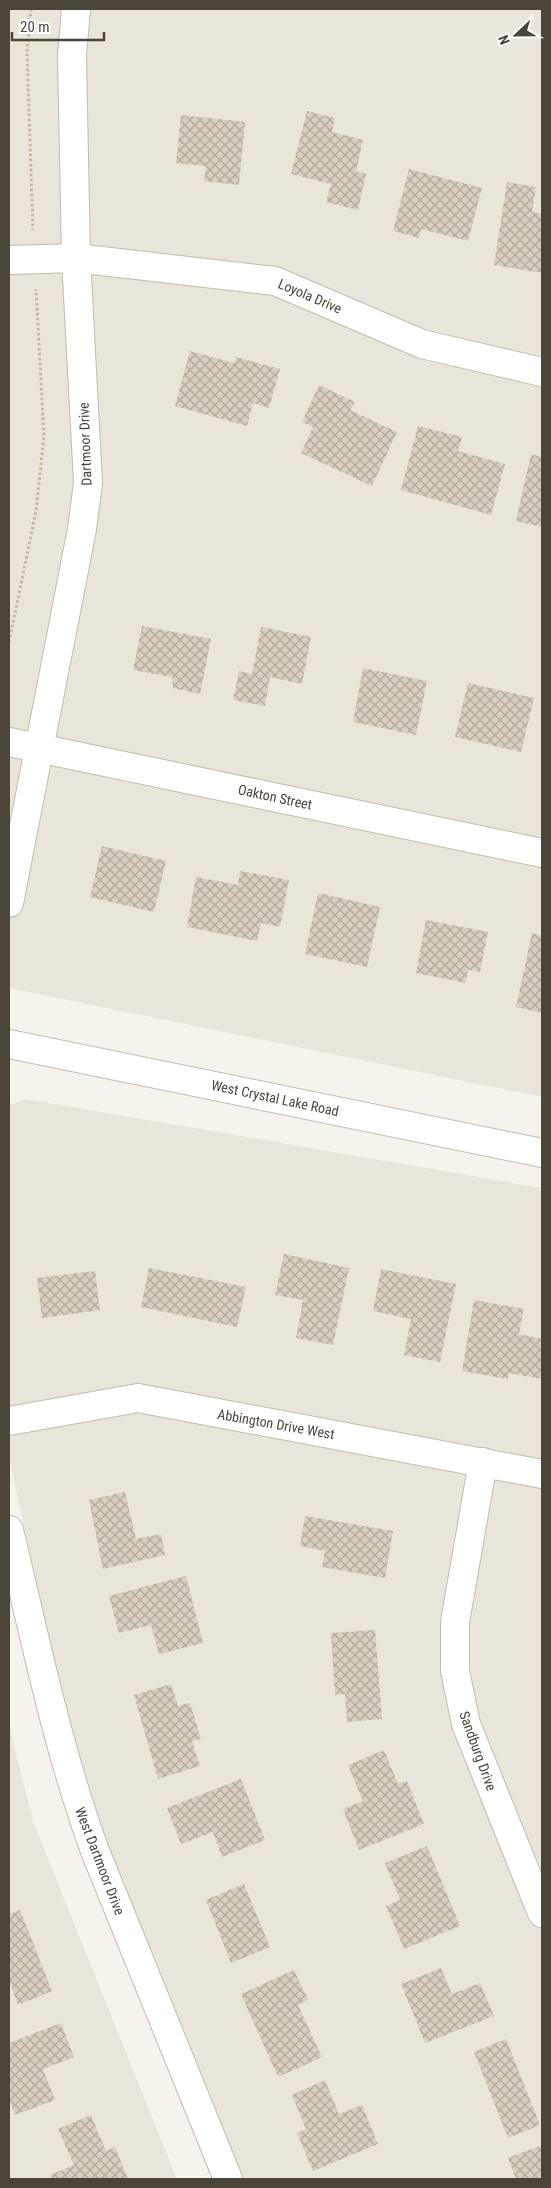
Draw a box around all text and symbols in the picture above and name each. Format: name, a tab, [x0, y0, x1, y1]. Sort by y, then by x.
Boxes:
scale bar	[12, 10, 105, 42]
north arrow	[491, 10, 541, 60]
text: 20 m	[20, 18, 50, 36]
text: N	[495, 33, 513, 47]
street label: Loyola Drive	[276, 275, 345, 317]
street label: Dartmoor Drive	[76, 402, 94, 486]
street label: Oakton Street	[237, 781, 313, 813]
street label: West Crystal Lake Road	[210, 1077, 340, 1119]
street label: Abbington Drive West	[216, 1406, 336, 1442]
street label: Sandburg Drive	[456, 1709, 500, 1793]
street label: West Dartmoor Drive	[72, 1805, 128, 1918]

